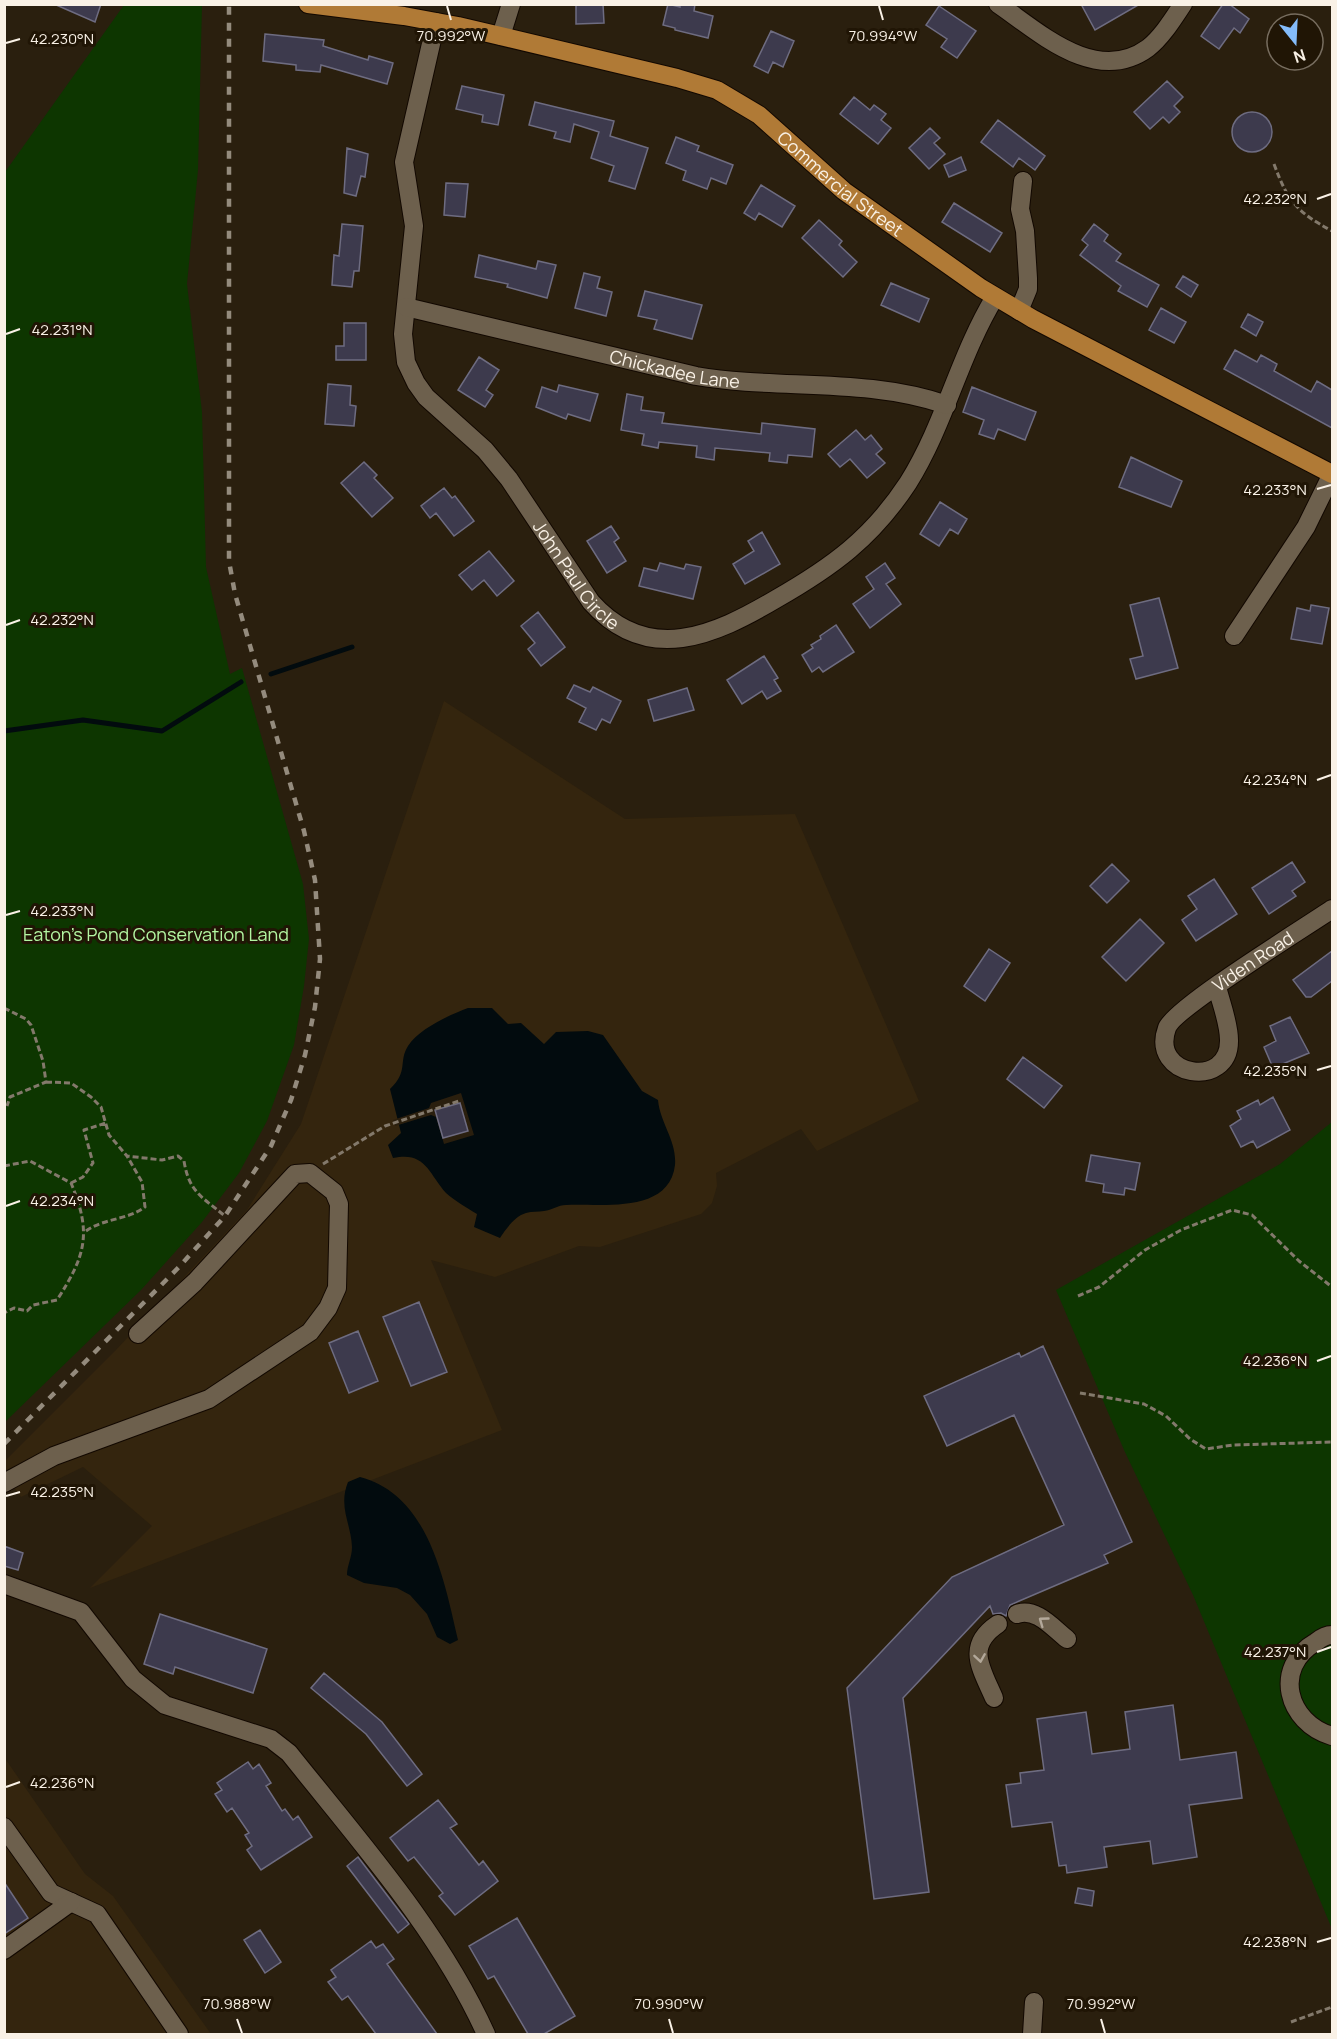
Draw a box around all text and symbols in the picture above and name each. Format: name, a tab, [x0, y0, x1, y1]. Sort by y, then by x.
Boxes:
north arrow	[1265, 12, 1325, 72]
text: 70.992°W	[417, 25, 485, 46]
text: 70.994°W	[849, 25, 917, 46]
text: 42.230°N	[30, 28, 94, 49]
text: N	[1291, 44, 1309, 69]
street label: Commercial Street	[773, 125, 908, 241]
text: 42.232°N	[1243, 188, 1307, 209]
text: 42.231°N	[32, 319, 92, 340]
street label: Chickadee Lane	[607, 344, 741, 393]
text: 42.233°N	[1243, 479, 1307, 500]
street label: John Paul Circle	[528, 516, 624, 635]
text: 42.232°N	[30, 609, 94, 630]
text: 42.234°N	[1243, 769, 1307, 790]
text: 42.233°N	[30, 900, 94, 921]
park label: Eaton's Pond Conservation Land	[23, 922, 289, 946]
street label: Viden Road	[1207, 925, 1298, 997]
text: 42.235°N	[1243, 1060, 1307, 1081]
text: 42.234°N	[30, 1190, 94, 1211]
text: 42.236°N	[1243, 1350, 1307, 1371]
text: 42.235°N	[30, 1481, 94, 1502]
one-way arrow	[1039, 1617, 1050, 1628]
text: 42.237°N	[1244, 1641, 1306, 1662]
one-way arrow	[973, 1652, 986, 1662]
text: 42.236°N	[30, 1772, 94, 1793]
text: 42.238°N	[1243, 1931, 1307, 1952]
text: 70.988°W	[203, 1993, 271, 2014]
text: 70.990°W	[634, 1993, 704, 2014]
text: 70.992°W	[1067, 1993, 1135, 2014]

